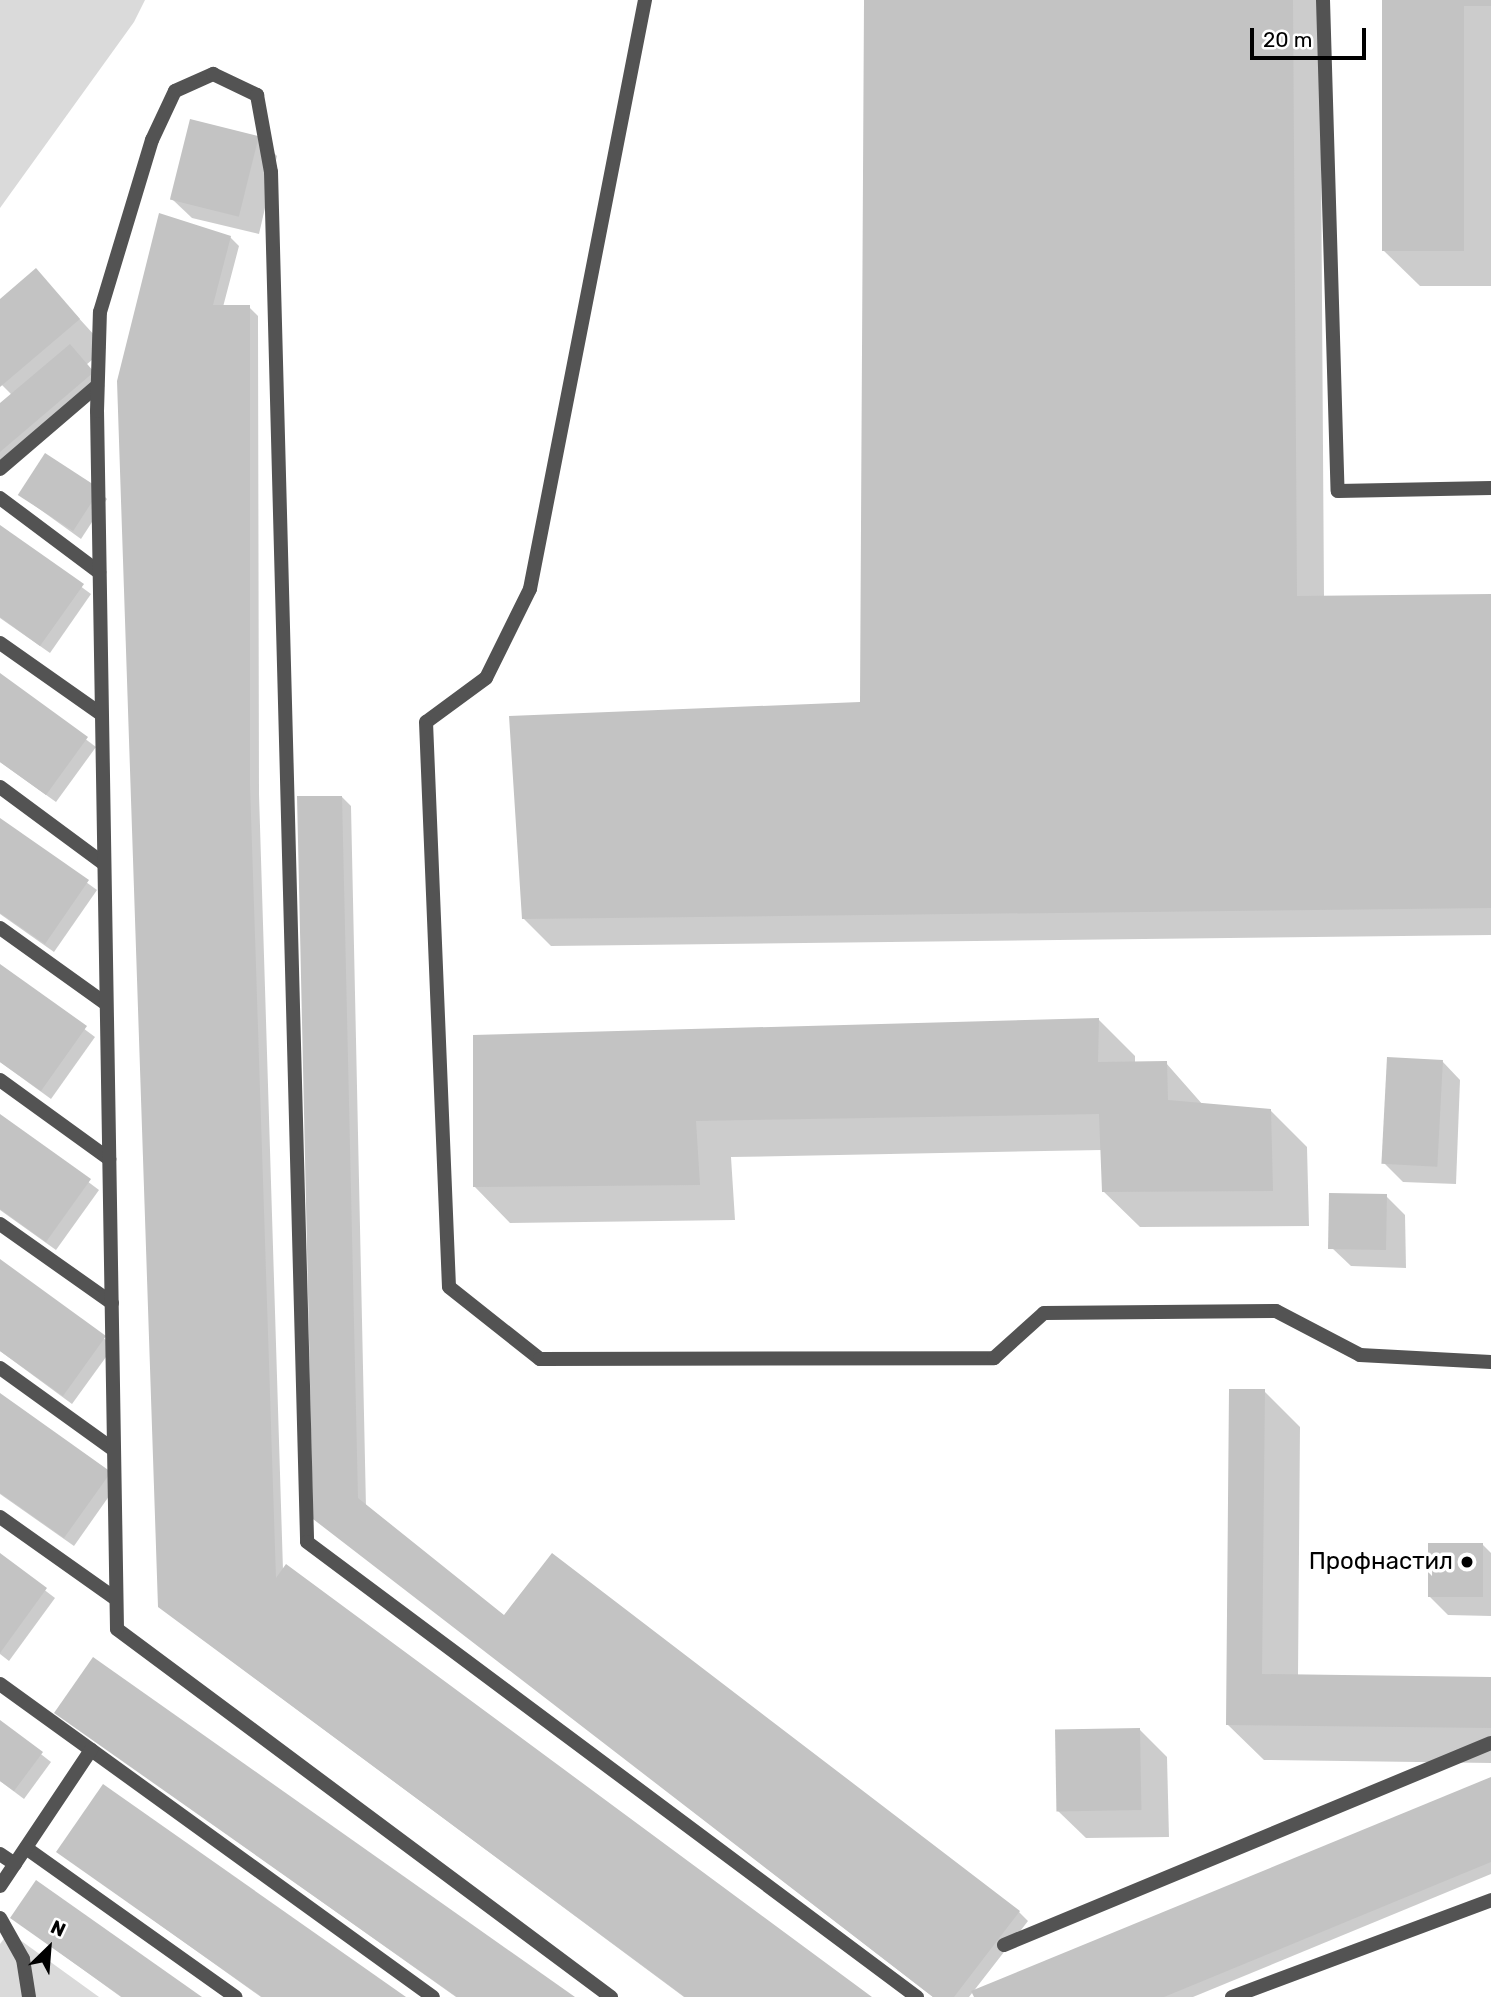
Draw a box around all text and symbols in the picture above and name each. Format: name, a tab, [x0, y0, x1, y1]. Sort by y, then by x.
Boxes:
scale bar	[1253, 14, 1368, 58]
text: 20 m	[1263, 27, 1312, 52]
place label: Профнастил	[1309, 1548, 1453, 1576]
marker: Профнастил	[1459, 1554, 1475, 1570]
north arrow	[14, 1913, 84, 1983]
text: N	[47, 1915, 69, 1942]

